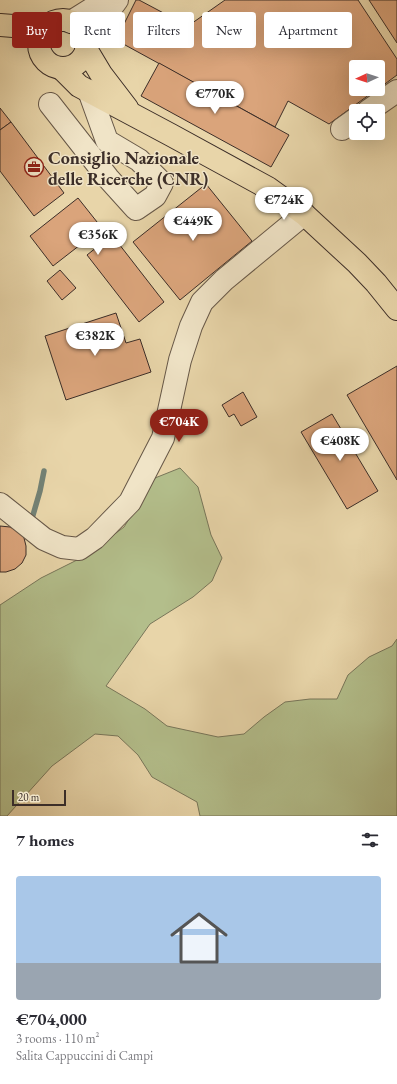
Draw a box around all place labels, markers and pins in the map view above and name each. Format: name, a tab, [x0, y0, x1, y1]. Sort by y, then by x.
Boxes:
pin: €770K	[187, 81, 243, 115]
place label: Consiglio Nazionale delle Ricerche (CNR)	[48, 146, 208, 190]
office icon: Consiglio Nazionale delle Ricerche (CNR)	[23, 156, 45, 178]
pin: €724K	[256, 187, 312, 221]
pin: €449K	[165, 208, 221, 242]
pin: €356K	[70, 222, 126, 256]
pin: €382K	[67, 323, 123, 357]
pin: €704K	[151, 409, 207, 443]
pin: €408K	[312, 428, 368, 462]

